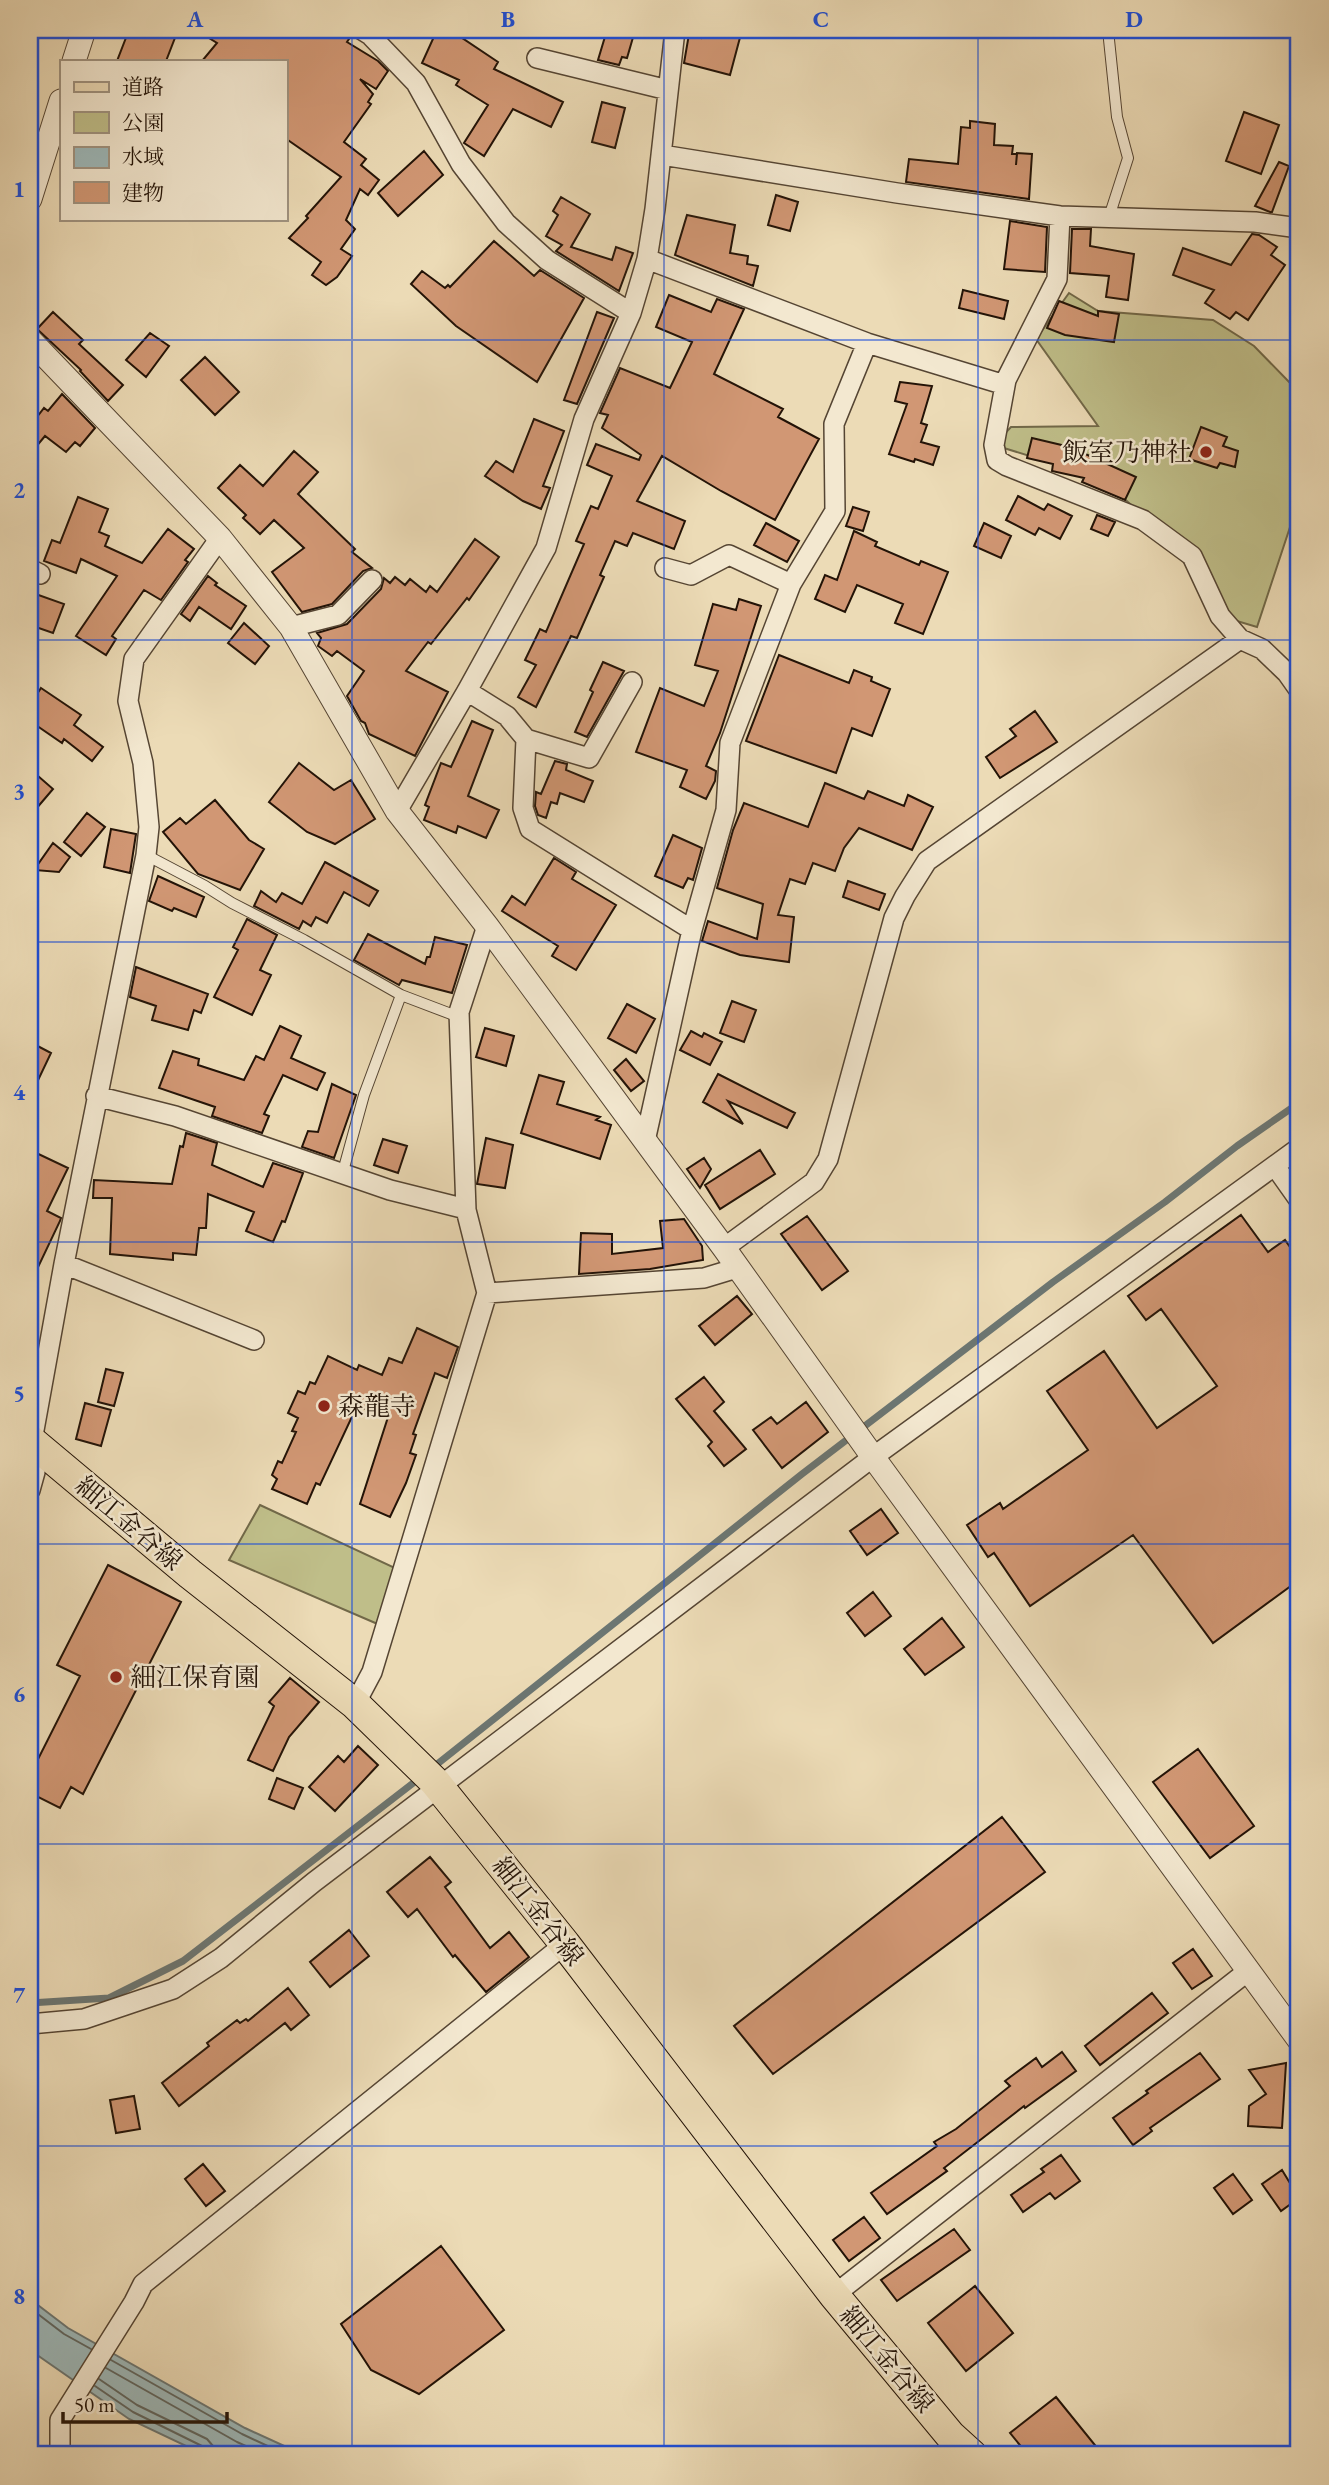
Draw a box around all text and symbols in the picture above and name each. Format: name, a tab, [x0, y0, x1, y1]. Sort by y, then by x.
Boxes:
text: A	[186, 4, 204, 34]
text: B	[501, 4, 515, 34]
text: C	[813, 4, 829, 34]
text: D	[1125, 4, 1143, 34]
legend	[60, 60, 287, 220]
text: 道路	[122, 73, 164, 100]
text: 公園	[122, 109, 164, 136]
text: 水域	[122, 143, 164, 170]
text: 1	[13, 174, 25, 204]
text: 建物	[122, 179, 164, 206]
place label: 飯室乃神社	[1062, 435, 1192, 469]
marker: 飯室乃神社	[1198, 444, 1214, 460]
text: 2	[13, 475, 25, 505]
text: 3	[13, 776, 25, 806]
text: 4	[13, 1077, 26, 1107]
text: 5	[13, 1378, 25, 1408]
place label: 森龍寺	[338, 1389, 416, 1423]
marker: 森龍寺	[316, 1398, 332, 1414]
street label: 細江金谷線	[68, 1468, 190, 1578]
place label: 細江保育園	[130, 1660, 260, 1694]
marker: 細江保育園	[108, 1669, 124, 1685]
text: 6	[13, 1679, 25, 1709]
street label: 細江金谷線	[485, 1849, 591, 1973]
text: 7	[13, 1980, 26, 2010]
text: 8	[13, 2281, 25, 2311]
street label: 細江金谷線	[832, 2298, 942, 2420]
scale bar	[63, 2380, 228, 2424]
text: 50 m	[74, 2391, 115, 2418]

